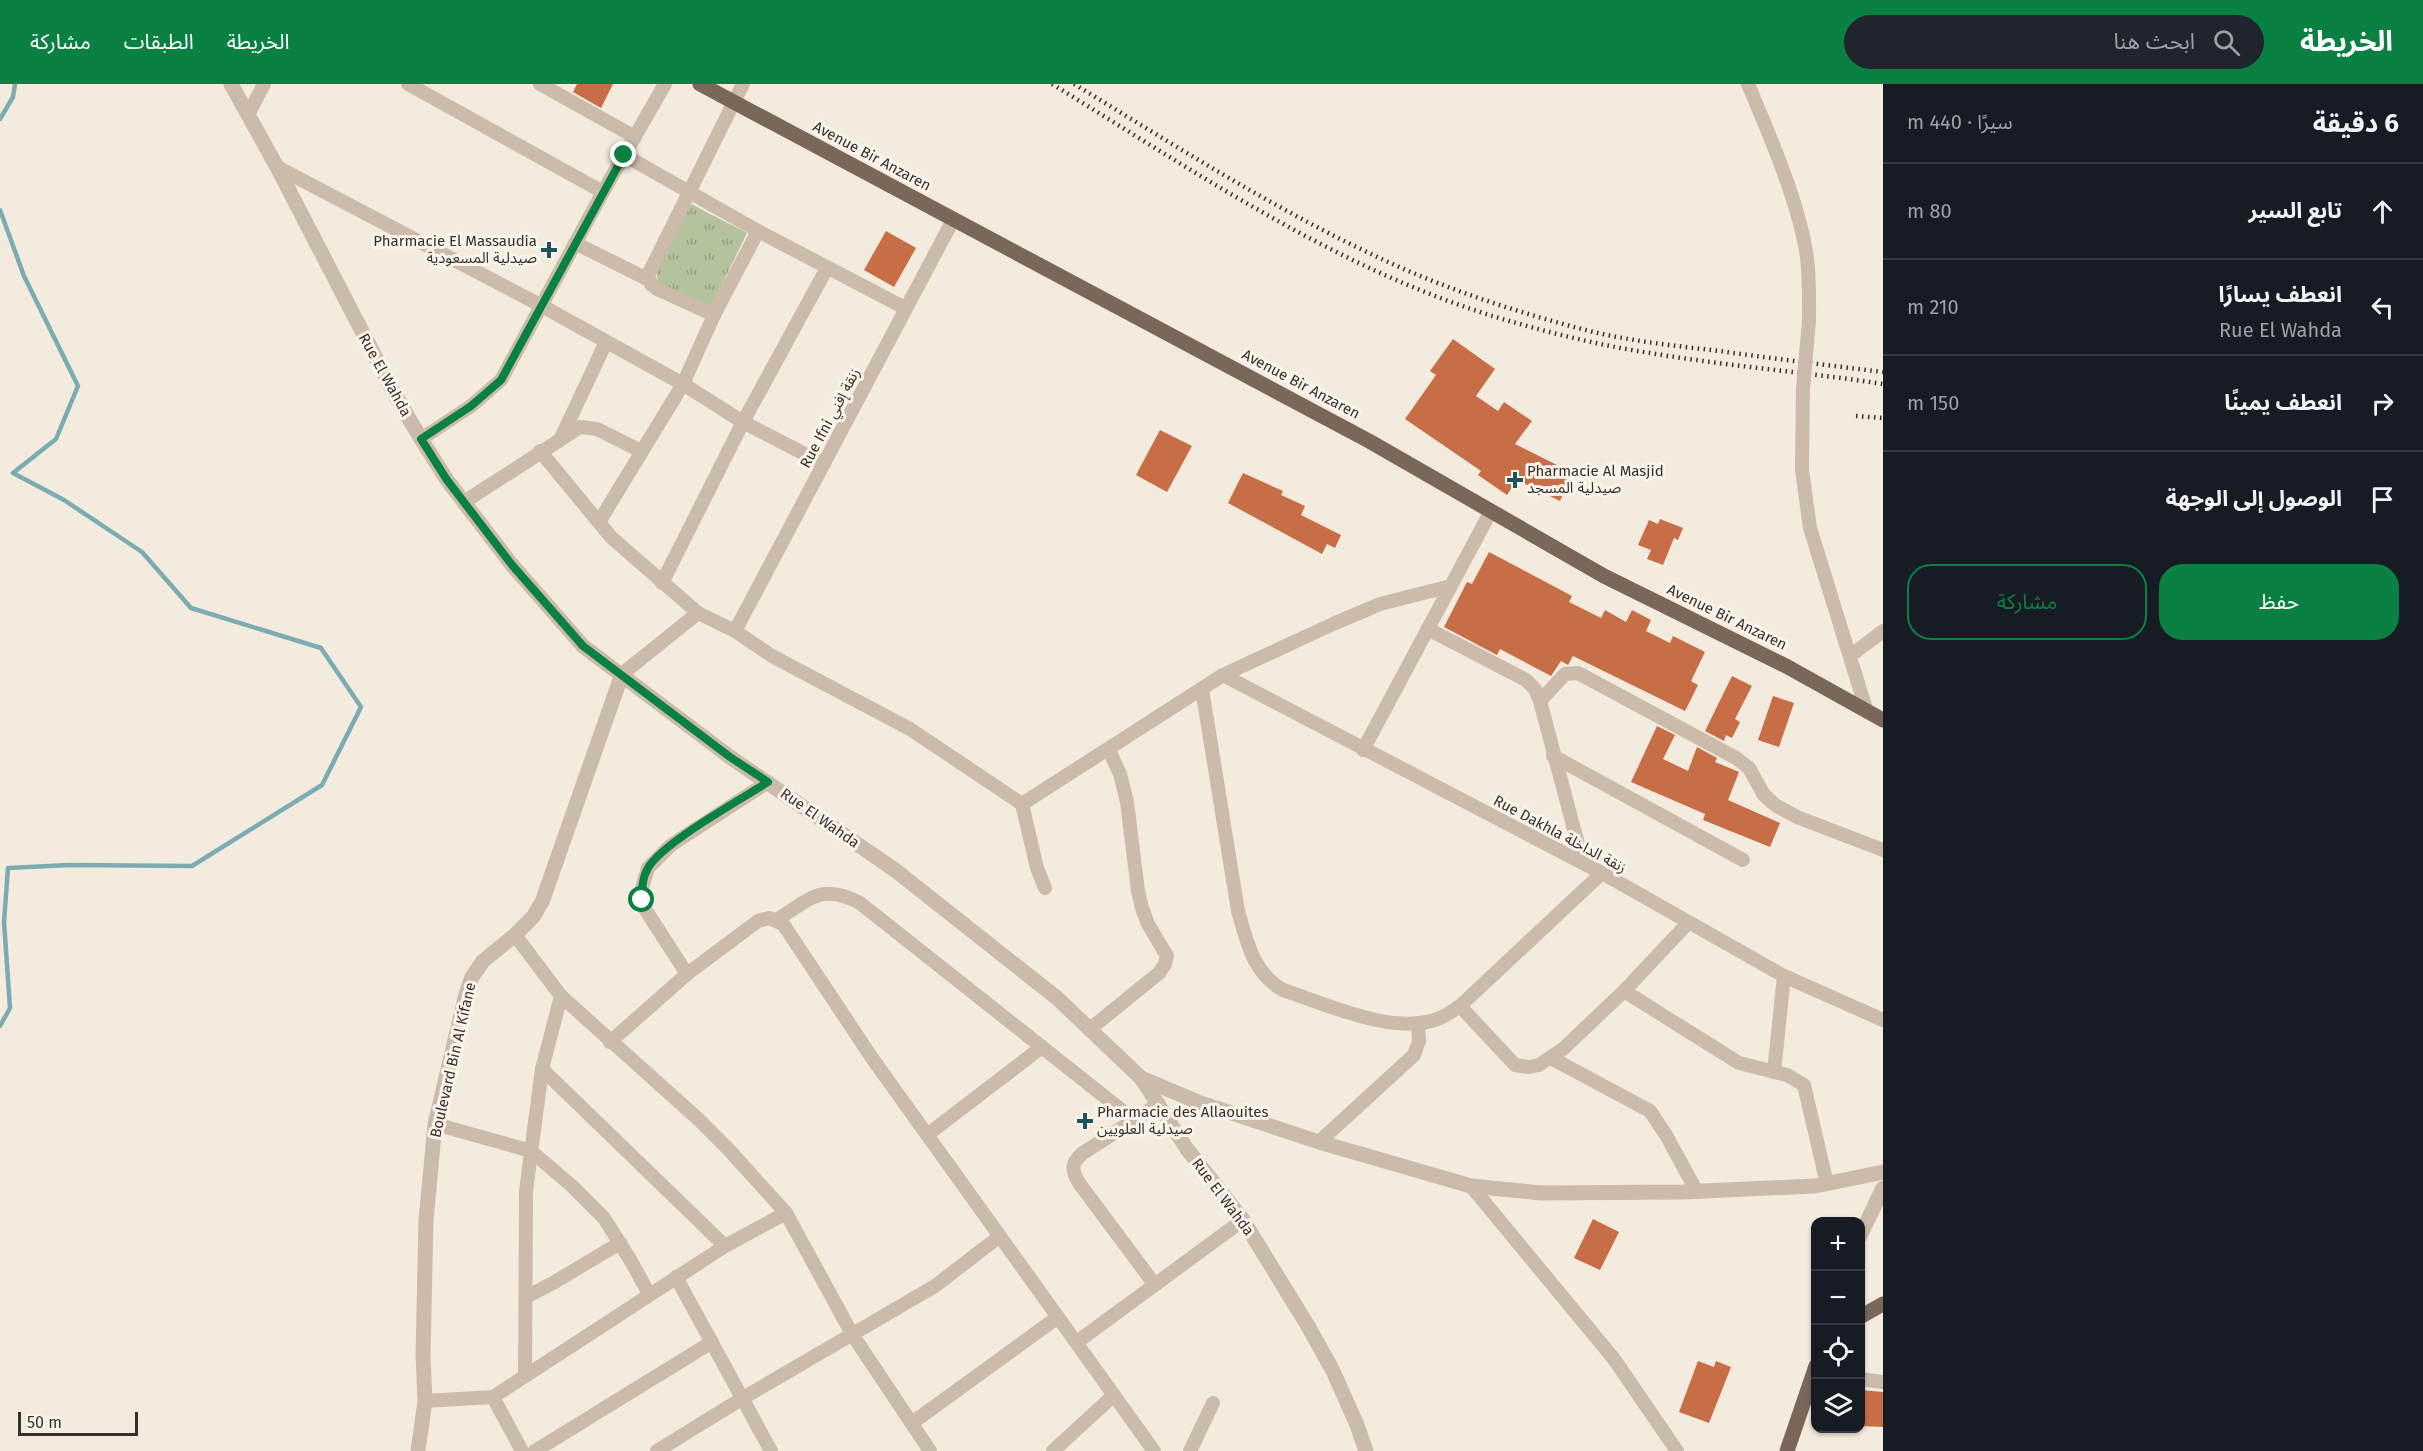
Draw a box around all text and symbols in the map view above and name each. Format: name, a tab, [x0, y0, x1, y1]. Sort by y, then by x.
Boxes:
search box	[1844, 15, 2264, 69]
text: الخريطة	[2300, 25, 2393, 58]
icon: search	[2210, 26, 2243, 59]
text: ابحث هنا	[2113, 28, 2195, 55]
text: مشاركة	[30, 29, 91, 55]
text: الطبقات	[124, 29, 194, 55]
text: الخريطة	[227, 29, 290, 55]
text: 6 دقيقة	[2313, 108, 2399, 139]
text: سيرًا · 440 m	[1907, 110, 2013, 134]
street label: Avenue Bir Anzaren	[810, 117, 934, 195]
route end	[610, 141, 636, 167]
icon: ahead	[2366, 195, 2399, 228]
text: تابع السير	[2249, 197, 2342, 224]
text: 80 m	[1907, 199, 1952, 223]
place label: Pharmacie El Massaudia صيدلية المسعودية	[373, 232, 537, 267]
marker: Pharmacie El Massaudia صيدلية المسعودية	[542, 243, 556, 257]
text: انعطف يسارًا	[2219, 281, 2342, 308]
icon: left	[2366, 291, 2399, 324]
text: 210 m	[1907, 295, 1959, 319]
text: Rue El Wahda	[2219, 318, 2342, 342]
street label: Rue El Wahda	[355, 330, 415, 420]
street label: Avenue Bir Anzaren	[1239, 345, 1363, 423]
street label: Rue Ifni زنقة إفني	[796, 365, 866, 472]
icon: right	[2366, 387, 2399, 420]
text: انعطف يمينًا	[2224, 389, 2342, 416]
text: 150 m	[1907, 391, 1959, 415]
place label: Pharmacie Al Masjid صيدلية المسجد	[1527, 462, 1664, 497]
marker: Pharmacie Al Masjid صيدلية المسجد	[1508, 473, 1522, 487]
icon: arrive	[2366, 483, 2399, 516]
text: الوصول إلى الوجهة	[2165, 485, 2342, 512]
button: مشاركة	[1907, 564, 2147, 640]
button: حفظ	[2159, 564, 2399, 640]
street label: Avenue Bir Anzaren	[1664, 580, 1790, 654]
street label: Rue El Wahda	[777, 784, 863, 852]
street label: Rue Dakhla زنقة الداخلة	[1490, 791, 1630, 877]
route start	[628, 886, 654, 912]
street label: Boulevard Bin Al Kifane	[426, 981, 480, 1139]
place label: Pharmacie des Allaouites صيدلية العلويين	[1097, 1103, 1268, 1138]
marker: Pharmacie des Allaouites صيدلية العلويين	[1078, 1114, 1092, 1128]
street label: Rue El Wahda	[1188, 1155, 1258, 1239]
map controls	[1811, 1217, 1865, 1433]
button: +	[1811, 1217, 1865, 1271]
button: −	[1811, 1271, 1865, 1325]
button: locate	[1811, 1325, 1865, 1379]
button: layers	[1811, 1379, 1865, 1433]
scale bar	[18, 1409, 138, 1436]
text: 50 m	[27, 1413, 62, 1432]

